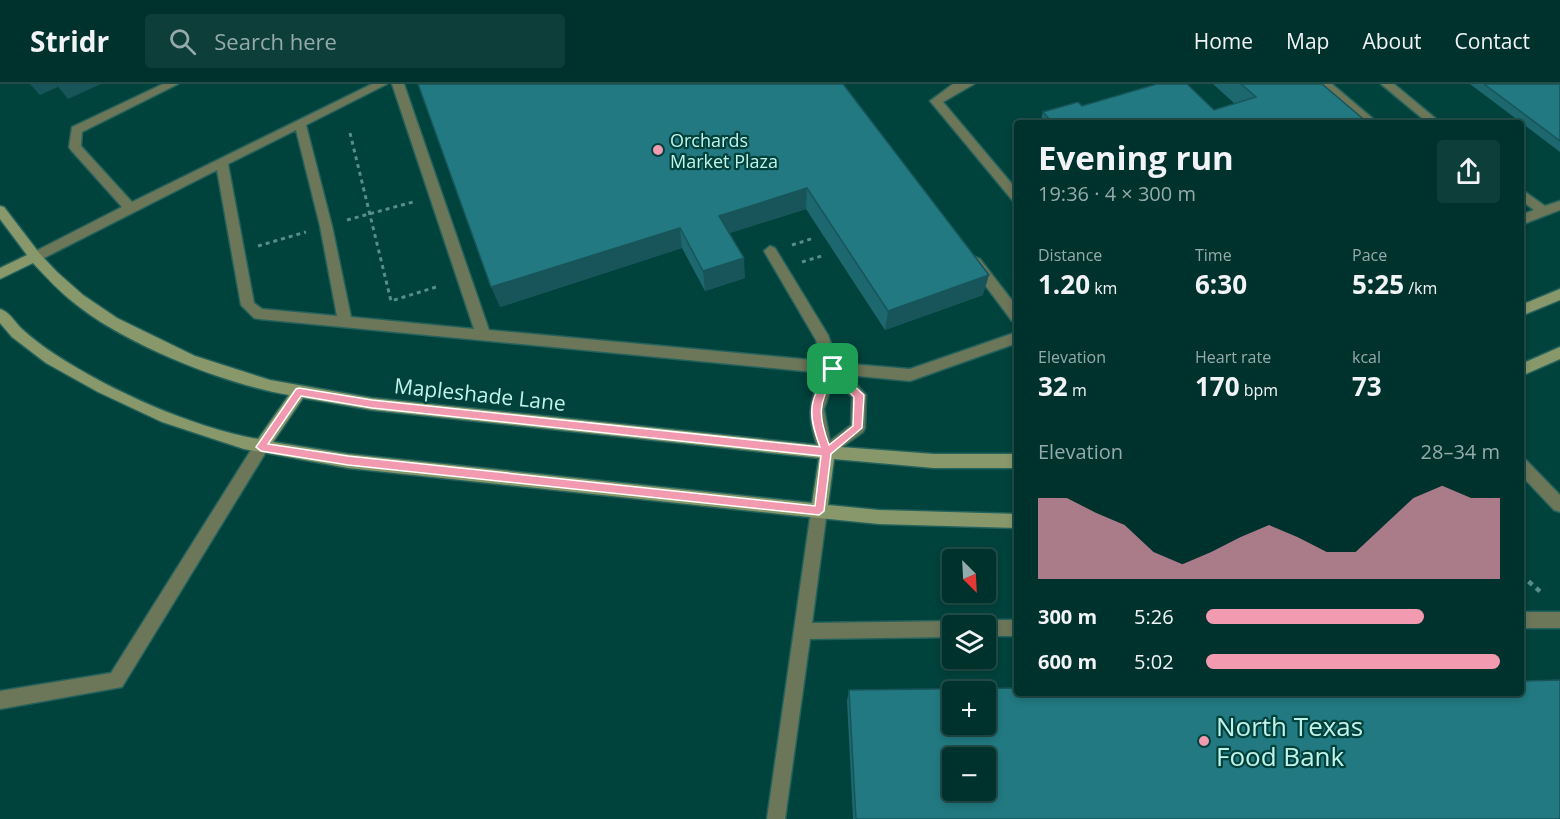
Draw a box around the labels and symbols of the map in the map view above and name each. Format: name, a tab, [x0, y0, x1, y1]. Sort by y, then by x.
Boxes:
place label: Orchards Market Plaza	[670, 128, 778, 173]
marker: Orchards Market Plaza	[651, 143, 665, 157]
pin	[807, 343, 858, 394]
street label: Mapleshade Lane	[393, 371, 567, 417]
north arrow	[942, 549, 996, 603]
place label: North Texas Food Bank	[1216, 708, 1363, 774]
marker: North Texas Food Bank	[1197, 734, 1211, 748]

